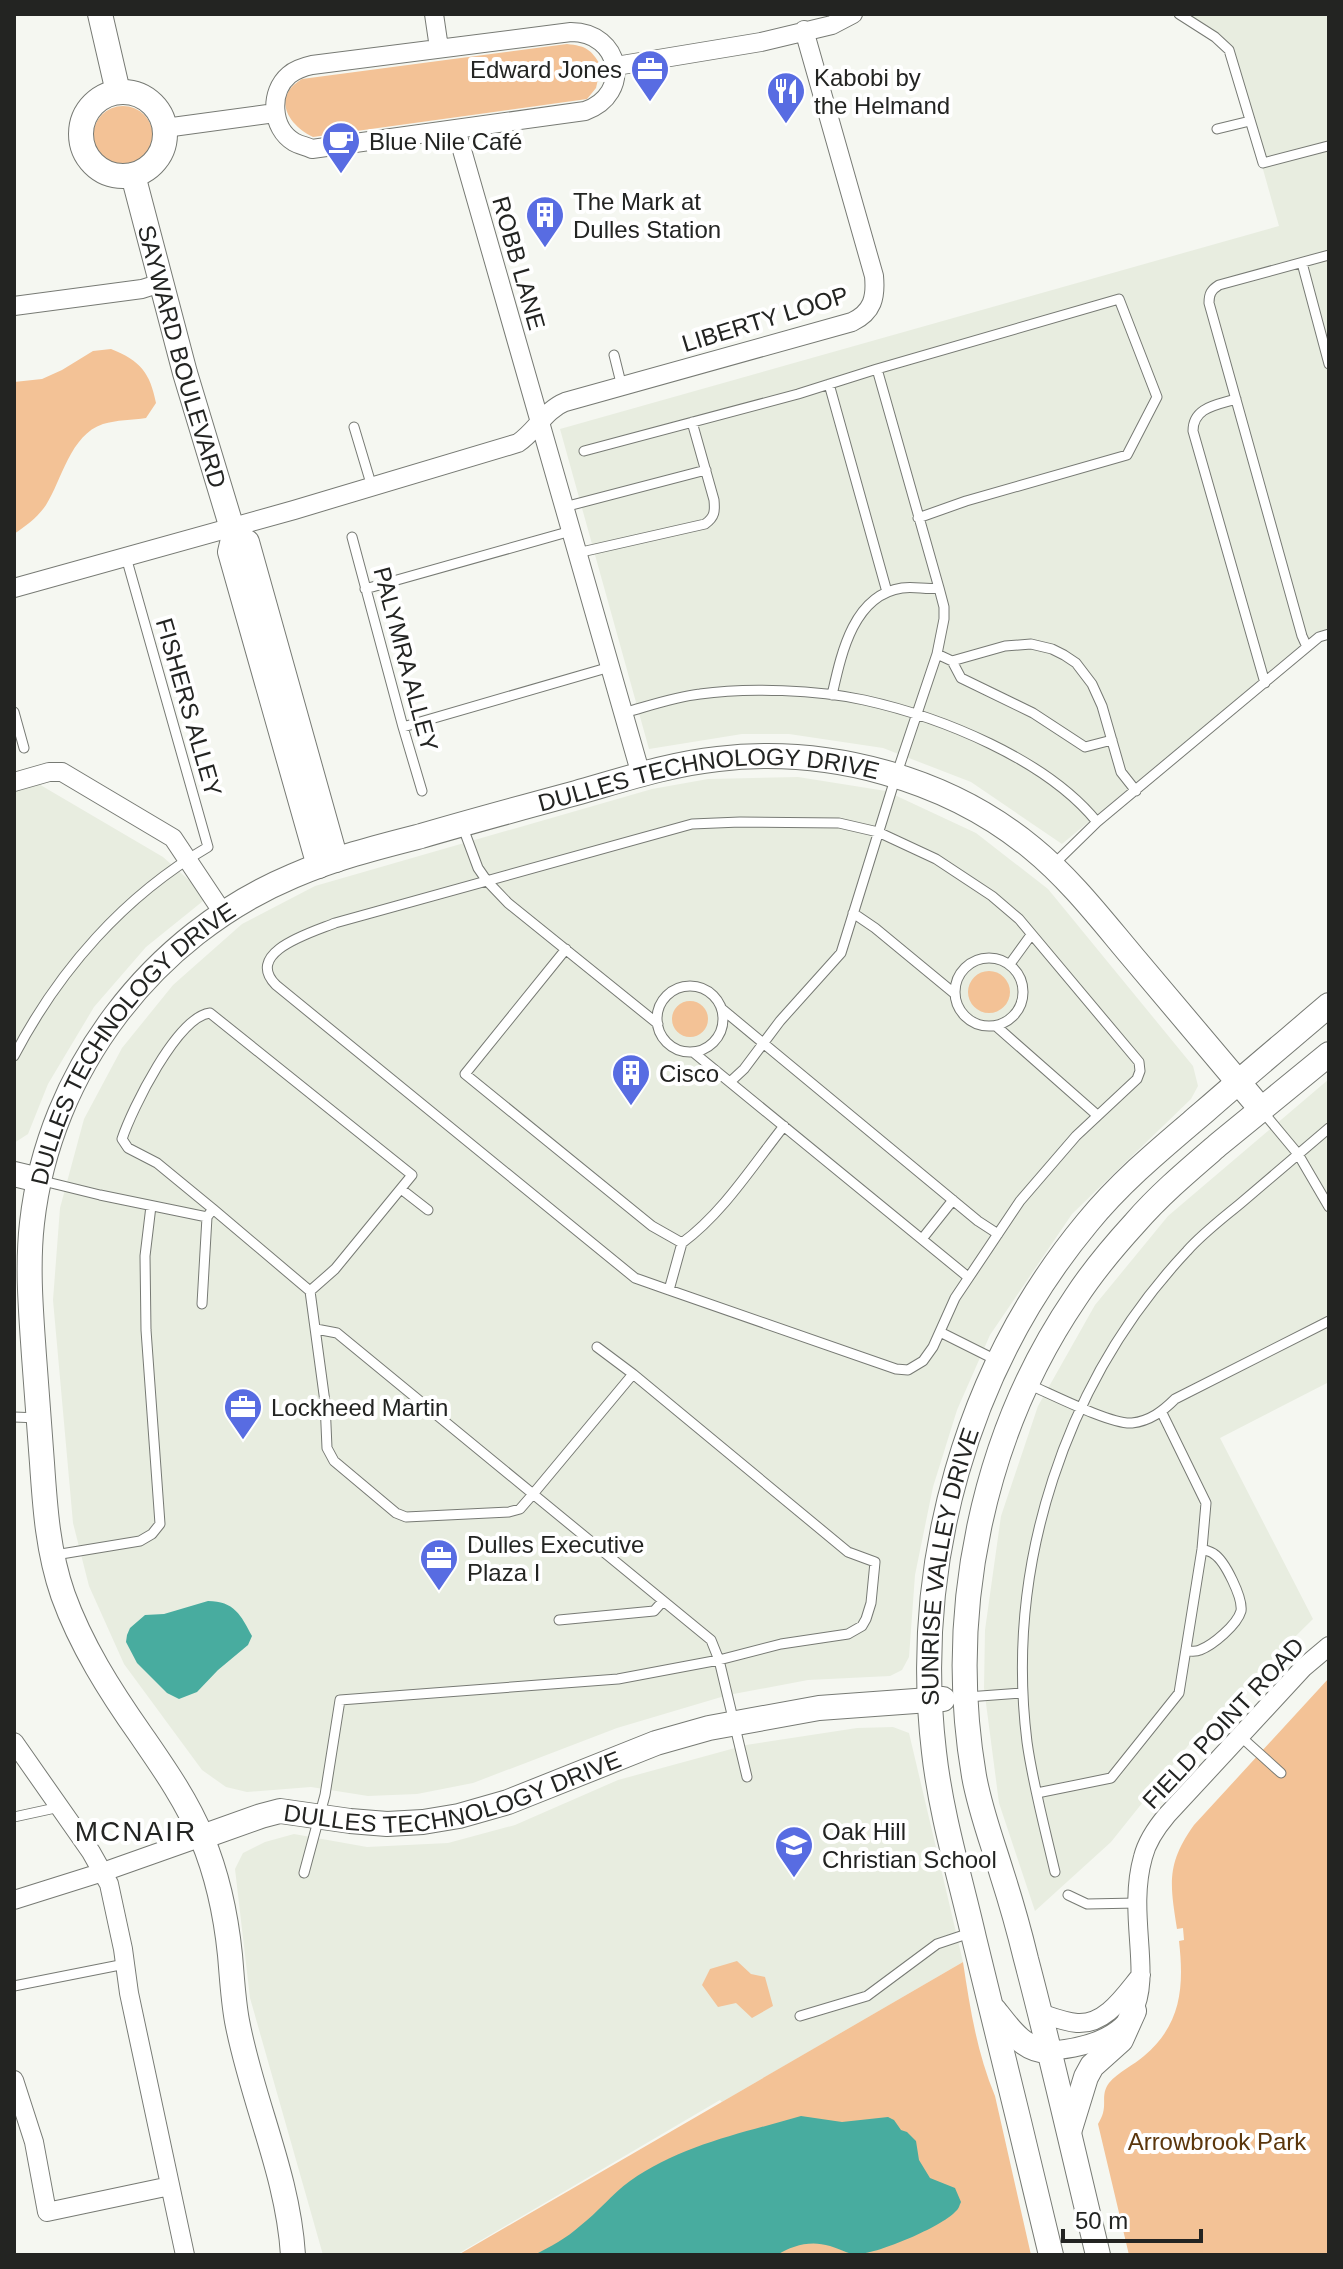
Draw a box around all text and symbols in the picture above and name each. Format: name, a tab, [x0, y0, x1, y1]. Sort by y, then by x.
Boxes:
office icon: Edward Jones	[629, 48, 671, 103]
place label: Edward Jones	[470, 56, 622, 83]
place label: Kabobi by the Helmand	[814, 64, 950, 119]
restaurant icon: Kabobi by the Helmand	[765, 70, 807, 125]
cafe icon: Blue Nile Café	[320, 120, 362, 175]
place label: Blue Nile Café	[369, 128, 522, 155]
place label: The Mark at Dulles Station	[573, 188, 721, 243]
street label: ROBB LANE	[487, 193, 551, 333]
building icon: The Mark at Dulles Station	[524, 194, 566, 249]
street label: SAYWARD BOULEVARD	[133, 222, 232, 491]
street label: LIBERTY LOOP	[679, 281, 851, 357]
street label: PALYMRA ALLEY	[368, 564, 444, 754]
street label: FISHERS ALLEY	[151, 615, 227, 799]
street label: DULLES TECHNOLOGY DRIVE	[535, 743, 882, 816]
street label: DULLES TECHNOLOGY DRIVE	[25, 896, 240, 1188]
building icon: Cisco	[610, 1052, 652, 1107]
place label: Cisco	[659, 1060, 719, 1087]
office icon: Lockheed Martin	[222, 1386, 264, 1441]
place label: Lockheed Martin	[271, 1394, 448, 1421]
street label: SUNRISE VALLEY DRIVE	[916, 1424, 983, 1706]
place label: Dulles Executive Plaza I	[467, 1531, 644, 1586]
office icon: Dulles Executive Plaza I	[418, 1537, 460, 1592]
street label: FIELD POINT ROAD	[1137, 1632, 1309, 1814]
street label: DULLES TECHNOLOGY DRIVE	[282, 1745, 625, 1838]
district label: MCNAIR	[75, 1816, 197, 1847]
place label: Oak Hill Christian School	[822, 1818, 997, 1873]
school or university icon: Oak Hill Christian School	[773, 1824, 815, 1879]
park label: Arrowbrook Park	[1128, 2128, 1307, 2155]
scale bar	[1063, 2193, 1201, 2243]
text: 50 m	[1075, 2207, 1128, 2234]

